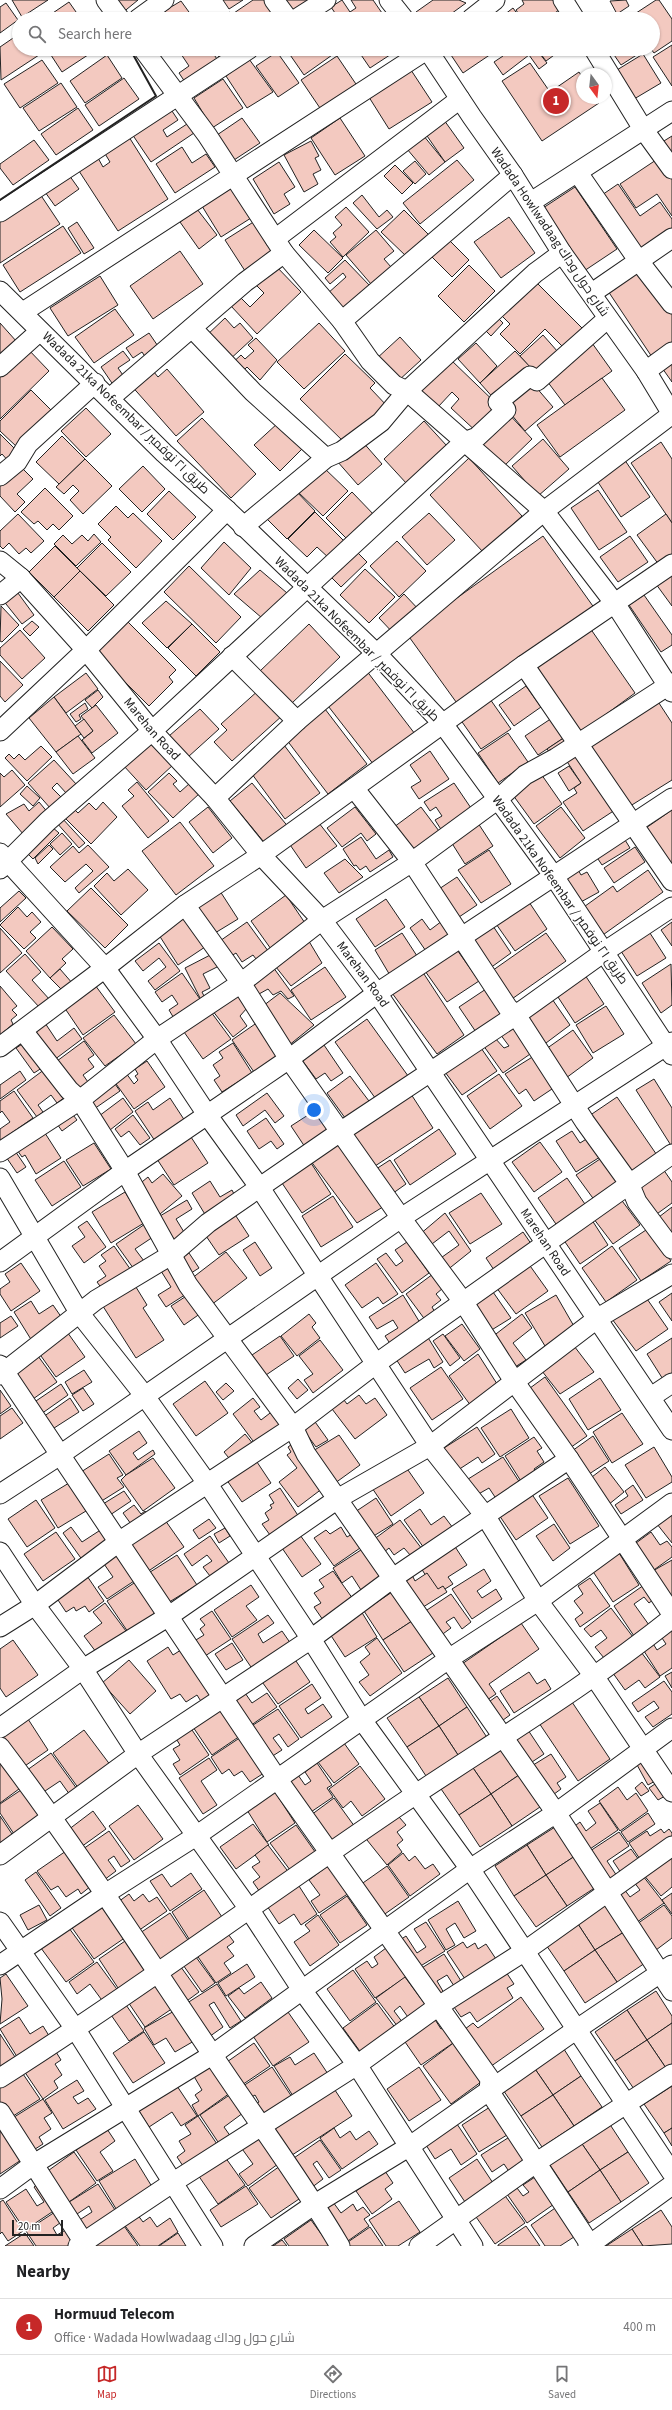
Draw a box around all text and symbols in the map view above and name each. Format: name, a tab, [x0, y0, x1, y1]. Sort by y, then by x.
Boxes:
search box	[12, 12, 660, 56]
icon: search	[26, 23, 48, 45]
text: Search here	[58, 24, 132, 45]
north arrow	[576, 68, 612, 104]
pin: 1	[543, 86, 569, 116]
street label: Wadada Howlwadaag شارع حول وداك	[486, 144, 614, 320]
street label: Wadada 21ka Nofeembar / طريق ٢١ نوفمبر	[38, 328, 214, 498]
street label: Wadada 21ka Nofeembar / طريق ٢١ نوفمبر	[270, 552, 444, 726]
street label: Marehan Road	[119, 694, 184, 765]
street label: Wadada 21ka Nofeembar / طريق ٢١ نوفمبر	[488, 792, 632, 988]
street label: Marehan Road	[332, 938, 393, 1011]
your location	[304, 1100, 324, 1120]
street label: Marehan Road	[516, 1205, 575, 1280]
scale bar	[12, 2218, 63, 2237]
text: 20 m	[18, 2219, 40, 2234]
text: Nearby	[16, 2260, 70, 2284]
text: Hormuud Telecom	[54, 2304, 175, 2325]
text: 1	[26, 2318, 32, 2336]
text: 400 m	[623, 2318, 656, 2336]
text: Office · Wadada Howlwadaag شارع حول وداك	[54, 2329, 295, 2347]
tab: Map	[96, 2363, 118, 2402]
tab: Directions	[310, 2363, 356, 2402]
tab: Saved	[548, 2363, 576, 2402]

